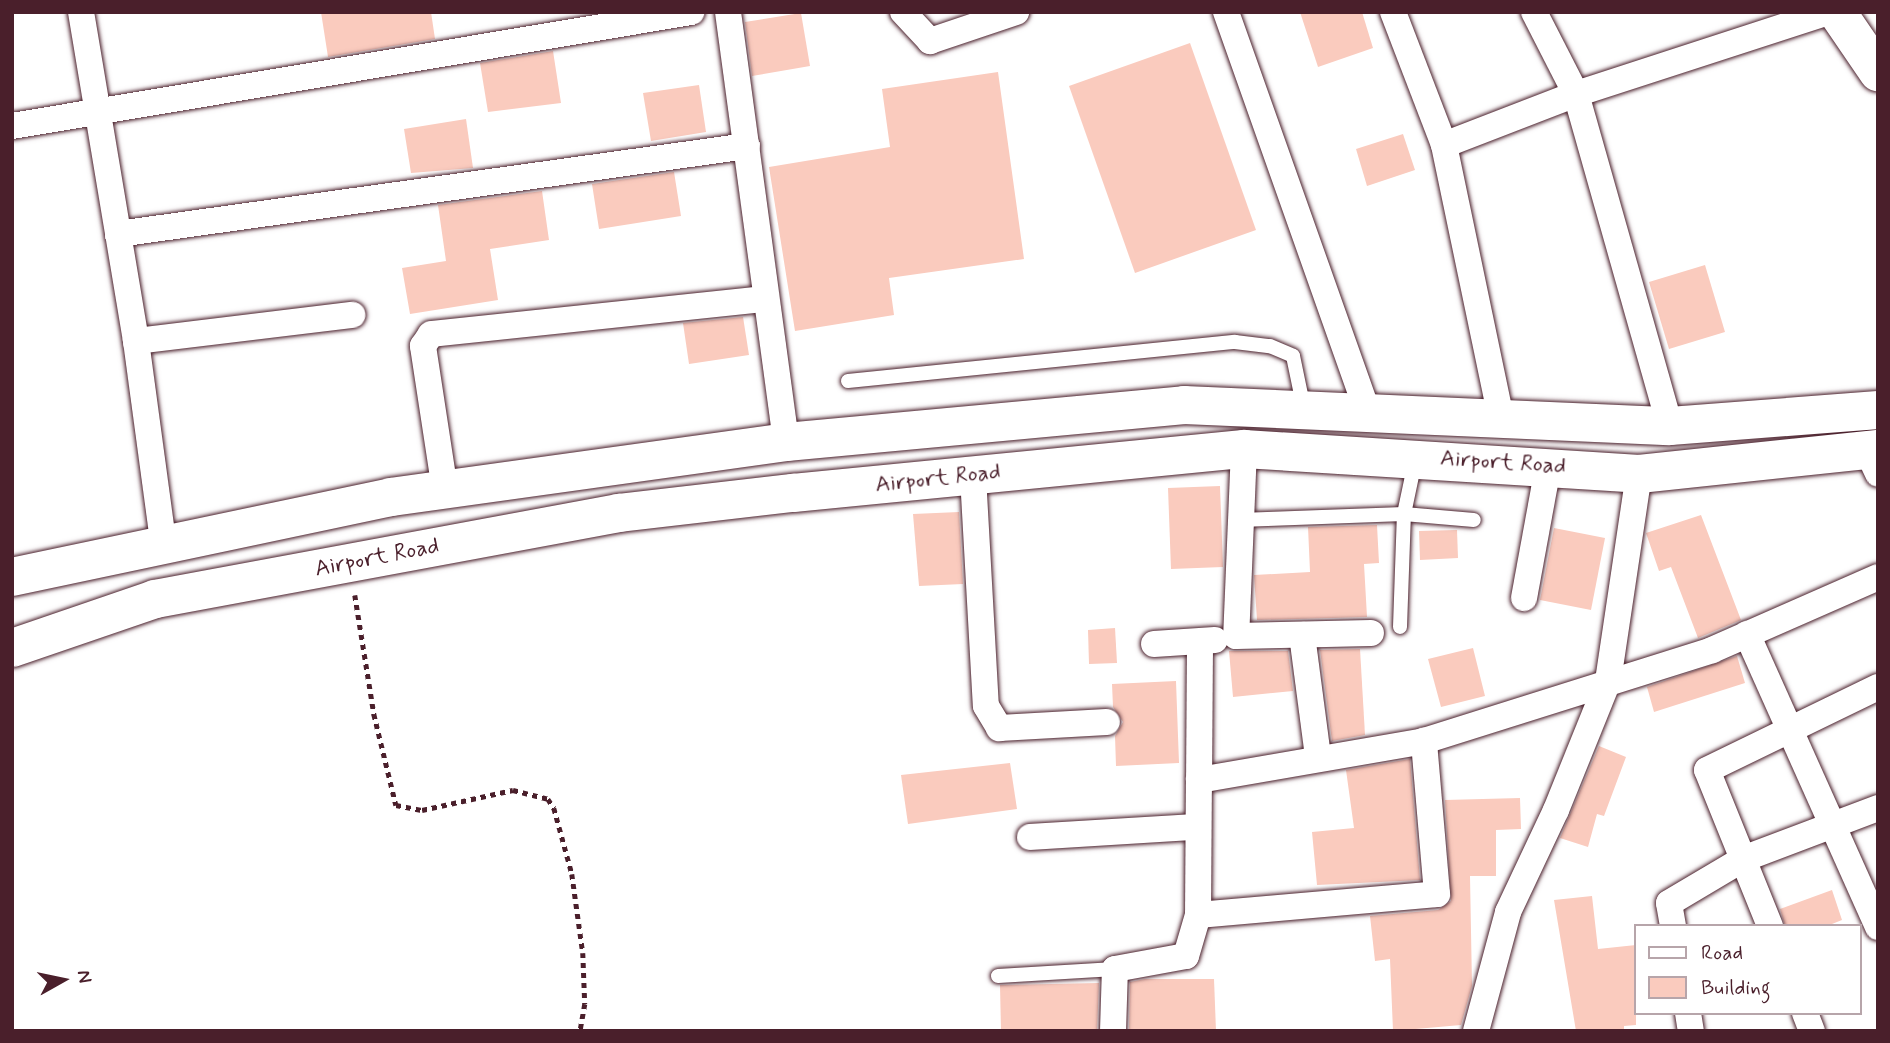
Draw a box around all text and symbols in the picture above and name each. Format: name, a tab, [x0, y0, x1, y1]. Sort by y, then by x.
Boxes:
street label: Airport Road	[1439, 445, 1567, 481]
street label: Airport Road	[874, 459, 1002, 499]
street label: Airport Road	[312, 532, 442, 584]
legend	[1634, 924, 1862, 1015]
text: Road	[1701, 939, 1743, 967]
north arrow	[28, 945, 98, 1015]
text: N	[71, 968, 98, 985]
text: Building	[1701, 974, 1771, 1002]

